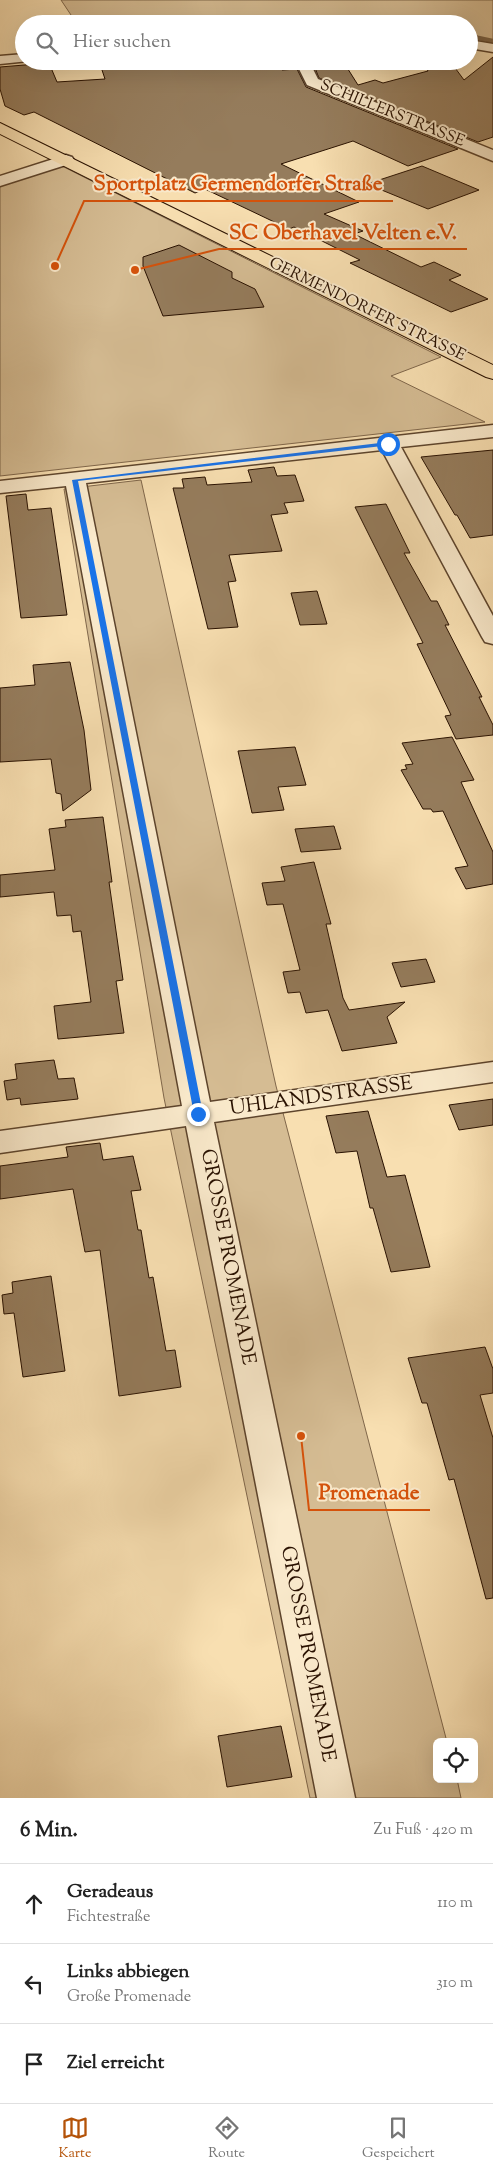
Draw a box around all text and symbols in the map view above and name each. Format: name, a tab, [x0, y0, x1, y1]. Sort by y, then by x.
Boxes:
search box	[15, 15, 478, 70]
icon: search	[33, 29, 61, 57]
text: Hier suchen	[73, 29, 171, 56]
street label: SCHILLERSTRASSE	[316, 74, 468, 154]
callout: Sportplatz Germendorfer Straße	[84, 165, 393, 201]
text: Sportplatz Germendorfer Straße	[93, 170, 383, 200]
callout: SC Oberhavel Velten e.V.	[219, 213, 467, 249]
text: SC Oberhavel Velten e.V.	[229, 219, 457, 249]
street label: GERMENDORFER STRASSE	[265, 252, 470, 368]
route start	[377, 433, 400, 456]
street label: UHLANDSTRASSE	[228, 1070, 414, 1124]
route end	[187, 1103, 210, 1126]
street label: GROSSE PROMENADE	[192, 1146, 262, 1368]
callout: Promenade	[309, 1474, 430, 1510]
text: Promenade	[318, 1479, 420, 1509]
street label: GROSSE PROMENADE	[272, 1543, 342, 1765]
map controls	[433, 1738, 478, 1783]
button: locate	[433, 1738, 478, 1783]
text: 6 Min.	[20, 1816, 78, 1846]
text: Zu Fuß · 420 m	[374, 1819, 473, 1842]
text: Geradeaus	[67, 1879, 153, 1906]
icon: ahead	[20, 1890, 48, 1918]
text: 110 m	[437, 1892, 473, 1915]
text: Fichtestraße	[67, 1906, 150, 1929]
text: Links abbiegen	[67, 1959, 190, 1986]
icon: left	[20, 1970, 48, 1998]
text: 310 m	[436, 1972, 473, 1995]
text: Große Promenade	[67, 1986, 191, 2009]
icon: arrive	[20, 2050, 48, 2078]
text: Ziel erreicht	[67, 2050, 164, 2077]
tab: Karte	[58, 2114, 91, 2164]
tab: Route	[208, 2114, 245, 2164]
tab: Gespeichert	[362, 2114, 435, 2164]

